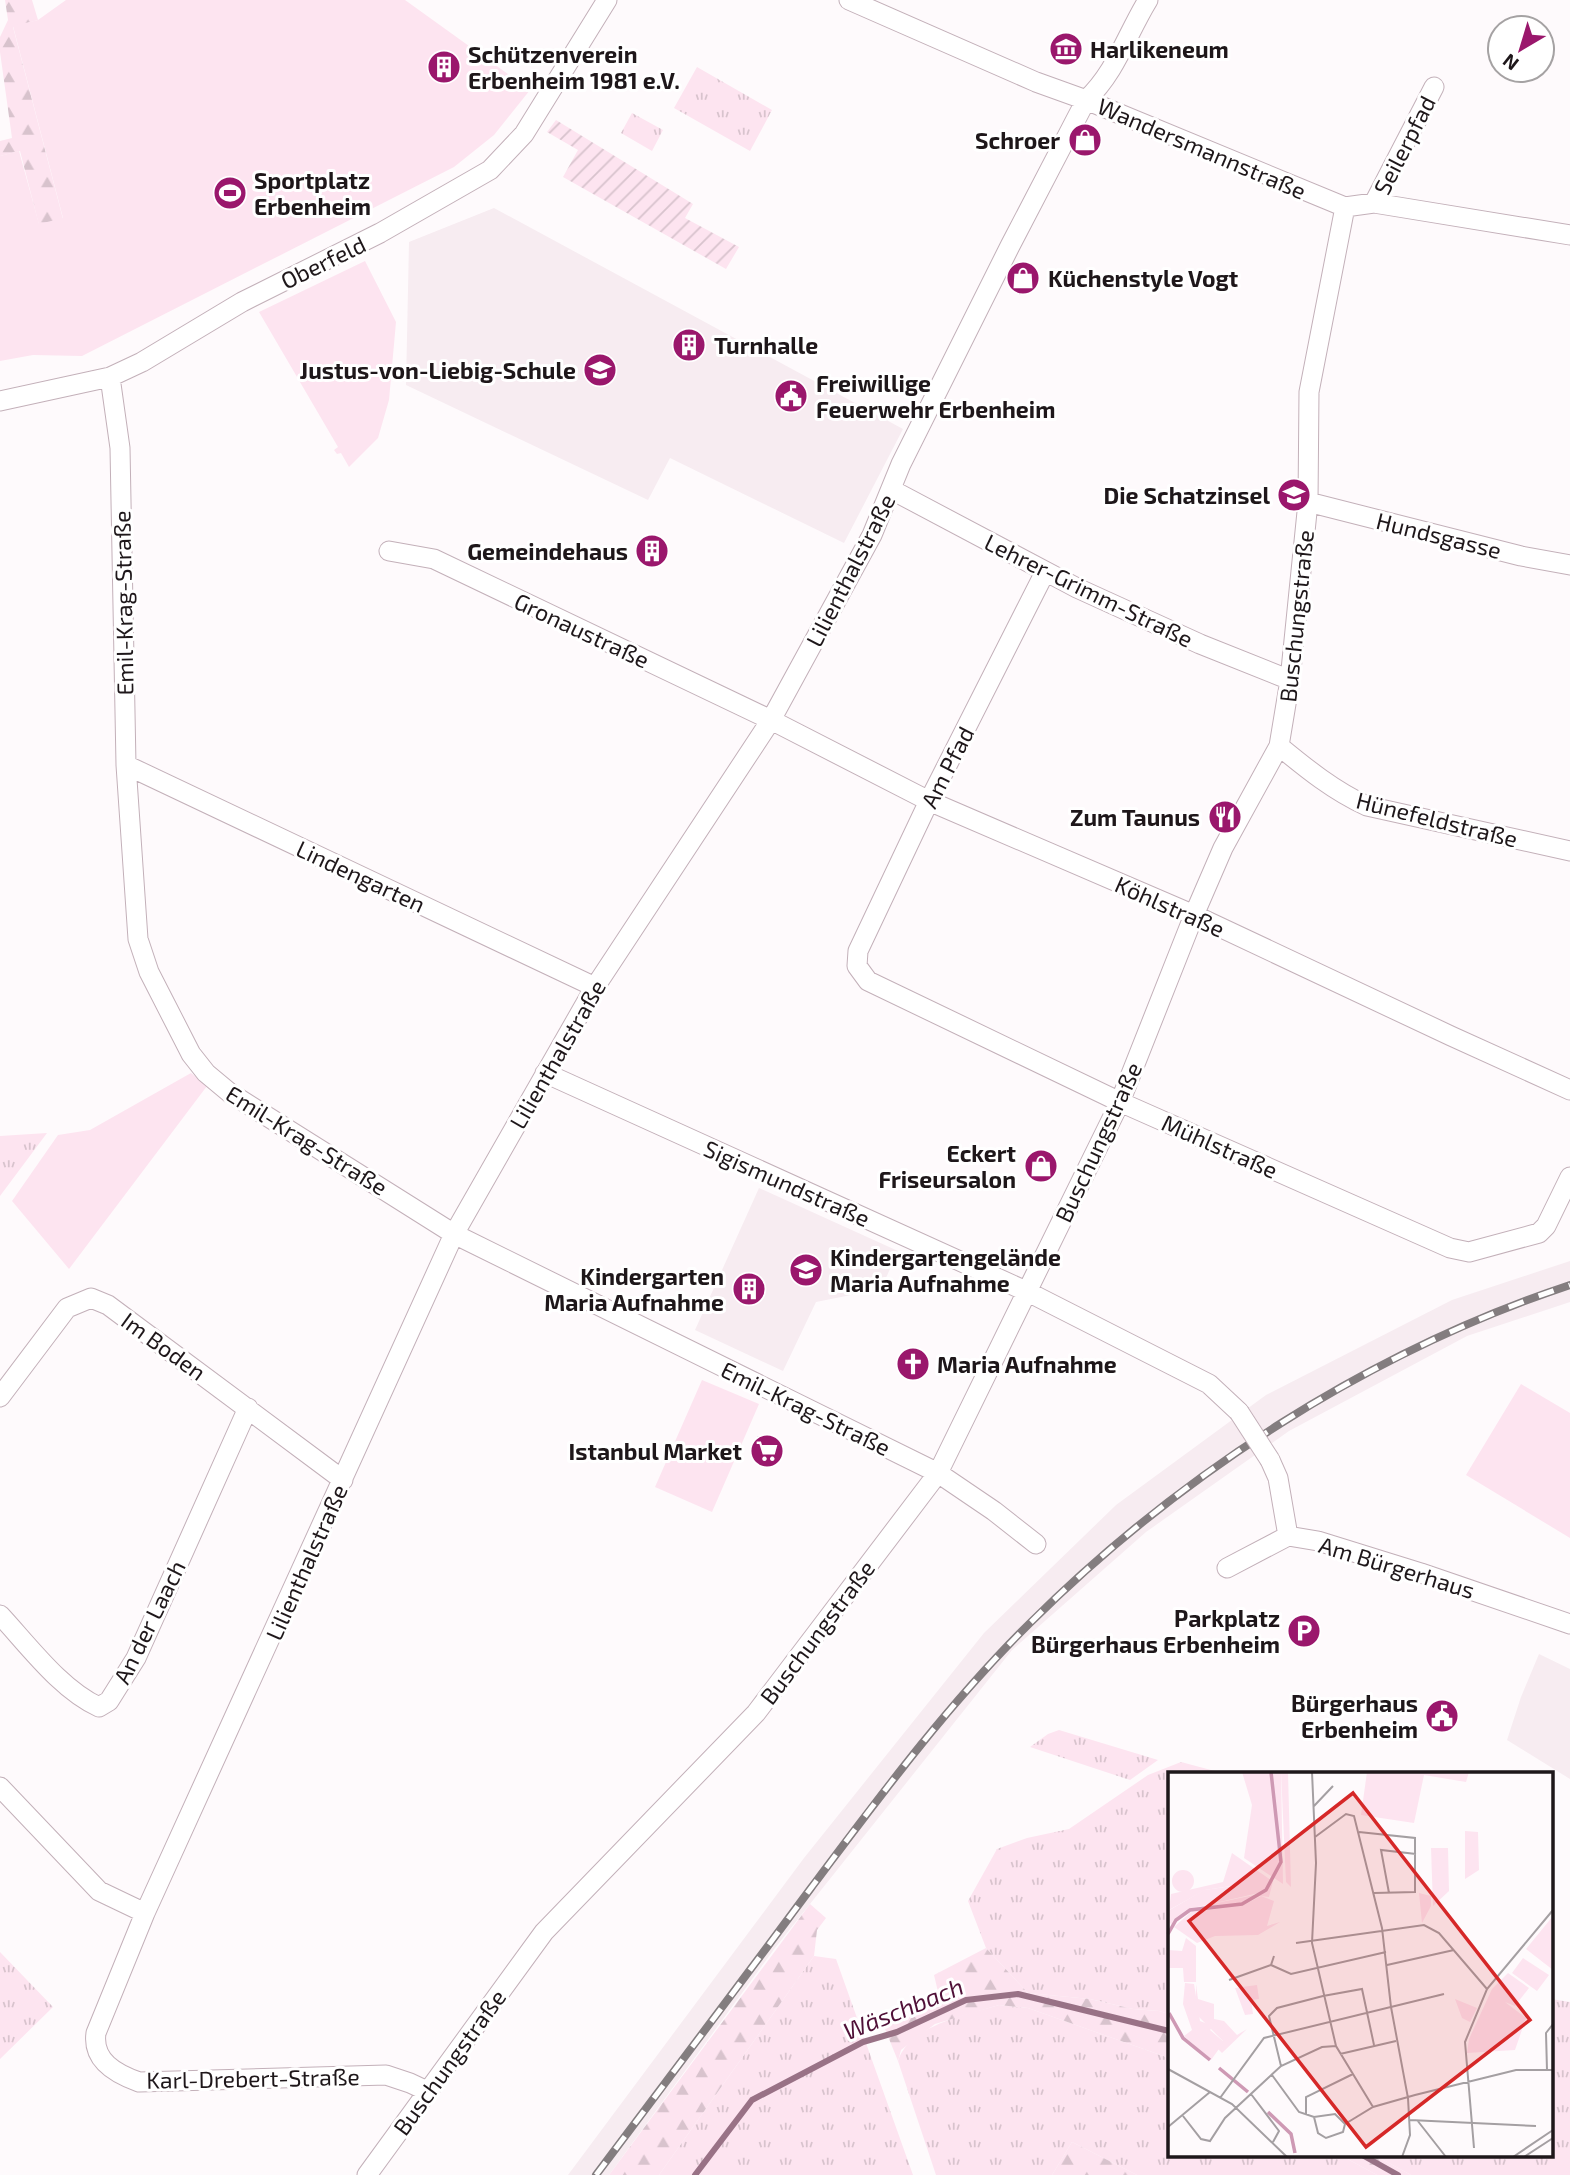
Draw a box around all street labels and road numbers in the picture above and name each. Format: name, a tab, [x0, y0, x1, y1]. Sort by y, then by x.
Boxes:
street label: Wandersmannstraße	[1094, 91, 1310, 205]
street label: Seilerpfad	[1367, 91, 1441, 199]
street label: Oberfeld	[276, 229, 370, 295]
street label: Lilienthalstraße	[799, 489, 901, 651]
street label: Hundsgasse	[1374, 506, 1504, 564]
street label: Emil-Krag-Straße	[107, 510, 139, 696]
street label: Lehrer-Grimm-Straße	[980, 527, 1198, 653]
street label: Buschungstraße	[1273, 528, 1319, 704]
street label: Gronaustraße	[510, 587, 654, 673]
street label: Am Pfad	[915, 722, 979, 812]
street label: Hünefeldstraße	[1353, 785, 1521, 853]
street label: Lindengarten	[292, 834, 430, 918]
street label: Köhlstraße	[1111, 869, 1229, 943]
street label: Lilienthalstraße	[503, 974, 611, 1134]
street label: Buschungstraße	[1049, 1058, 1147, 1226]
street label: Emil-Krag-Straße	[221, 1079, 393, 1201]
street label: Mühlstraße	[1158, 1108, 1282, 1184]
street label: Sigismundstraße	[700, 1134, 874, 1232]
street label: Im Boden	[116, 1306, 212, 1386]
street label: Emil-Krag-Straße	[717, 1355, 895, 1461]
street label: Lilienthalstraße	[259, 1480, 353, 1644]
street label: Am Bürgerhaus	[1316, 1530, 1478, 1604]
street label: Buschungstraße	[754, 1554, 880, 1710]
street label: An der Laach	[107, 1556, 191, 1688]
street label: Buschungstraße	[387, 1984, 511, 2140]
street label: Karl-Drebert-Straße	[146, 2062, 360, 2094]

